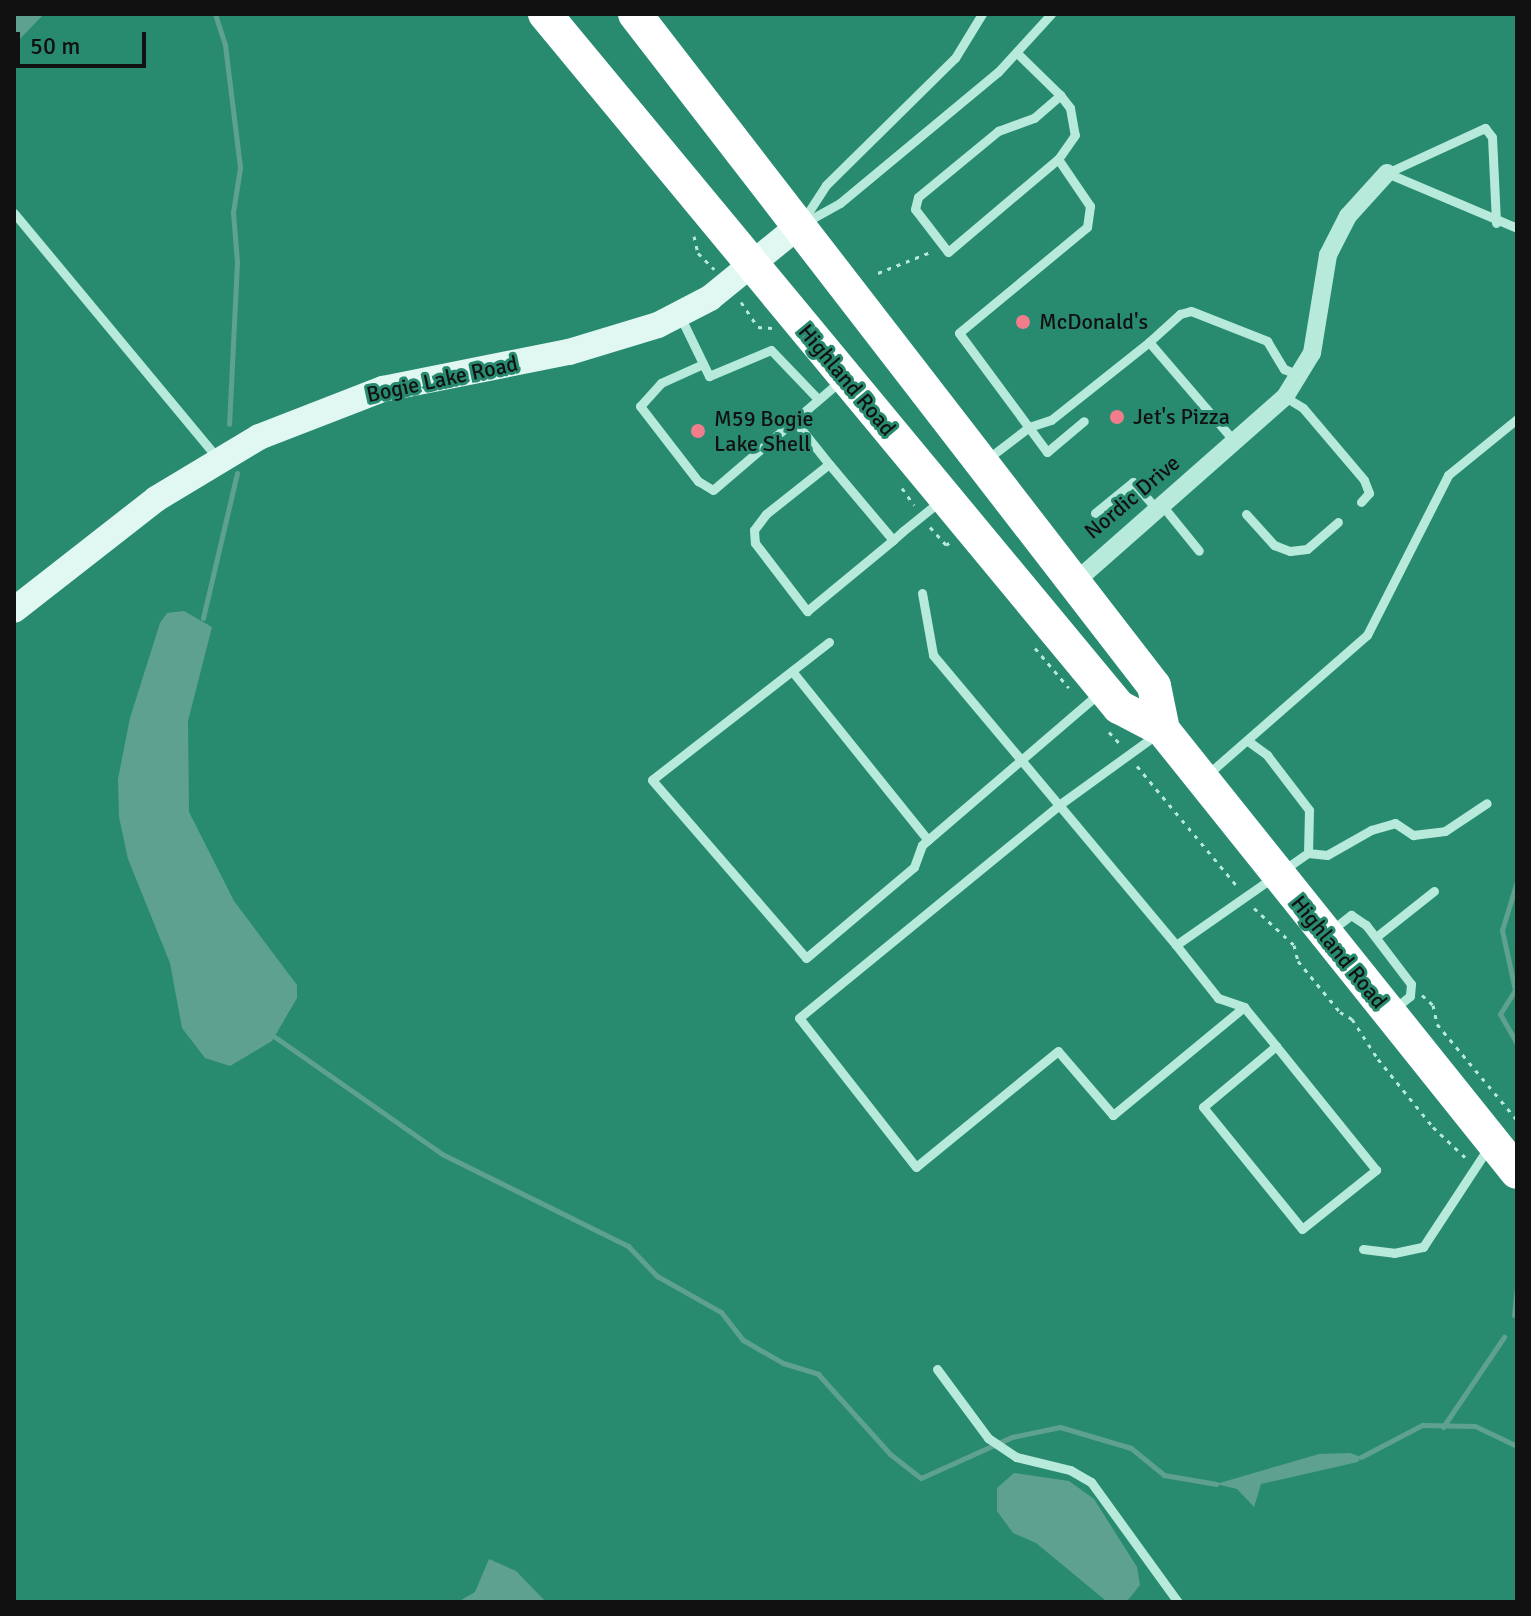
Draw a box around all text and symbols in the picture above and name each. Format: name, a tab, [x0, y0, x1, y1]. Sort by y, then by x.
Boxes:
scale bar	[20, 16, 150, 66]
text: 50 m	[30, 31, 80, 61]
place label: McDonald's	[1039, 309, 1148, 335]
marker: McDonald's	[1014, 313, 1032, 331]
street label: Highland Road	[793, 319, 901, 441]
street label: Bogie Lake Road	[364, 350, 520, 408]
place label: Jet's Pizza	[1133, 404, 1230, 430]
place label: M59 Bogie Lake Shell	[714, 405, 814, 456]
marker: Jet's Pizza	[1108, 408, 1126, 426]
marker: M59 Bogie Lake Shell	[689, 422, 707, 440]
street label: Nordic Drive	[1079, 450, 1185, 544]
street label: Highland Road	[1285, 890, 1393, 1014]

